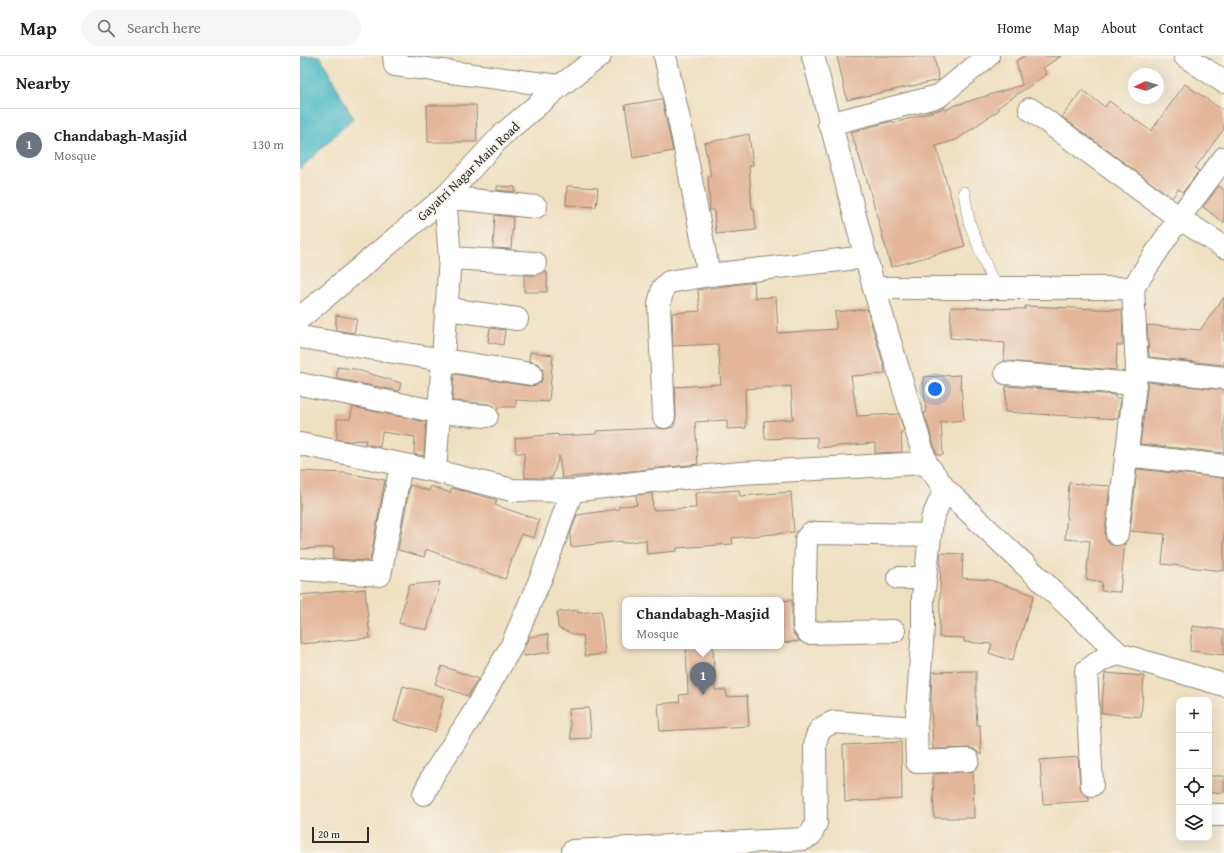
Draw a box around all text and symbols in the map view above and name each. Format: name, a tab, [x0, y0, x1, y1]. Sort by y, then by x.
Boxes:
search box	[81, 10, 361, 46]
text: Map	[20, 14, 57, 42]
icon: search	[95, 17, 117, 39]
text: Search here	[127, 17, 201, 38]
text: Home	[997, 18, 1032, 38]
text: Map	[1054, 18, 1079, 38]
text: About	[1101, 18, 1137, 38]
text: Contact	[1159, 18, 1204, 38]
north arrow	[1128, 68, 1164, 104]
text: Nearby	[16, 70, 70, 95]
street label: Gayatri Nagar Main Road	[413, 117, 524, 225]
text: Chandabagh-Masjid	[54, 125, 187, 146]
text: 1	[26, 135, 32, 154]
text: 130 m	[252, 135, 284, 154]
text: Mosque	[54, 146, 96, 165]
your location	[925, 379, 945, 399]
popup	[622, 597, 784, 649]
text: Chandabagh-Masjid	[636, 603, 770, 624]
text: Mosque	[636, 624, 679, 643]
pin: 1	[690, 662, 716, 695]
map controls	[1176, 697, 1212, 841]
button: +	[1176, 697, 1212, 733]
button: −	[1176, 733, 1212, 769]
button: locate	[1176, 769, 1212, 805]
button: layers	[1176, 805, 1212, 841]
scale bar	[312, 825, 369, 844]
text: 20 m	[318, 826, 340, 842]

